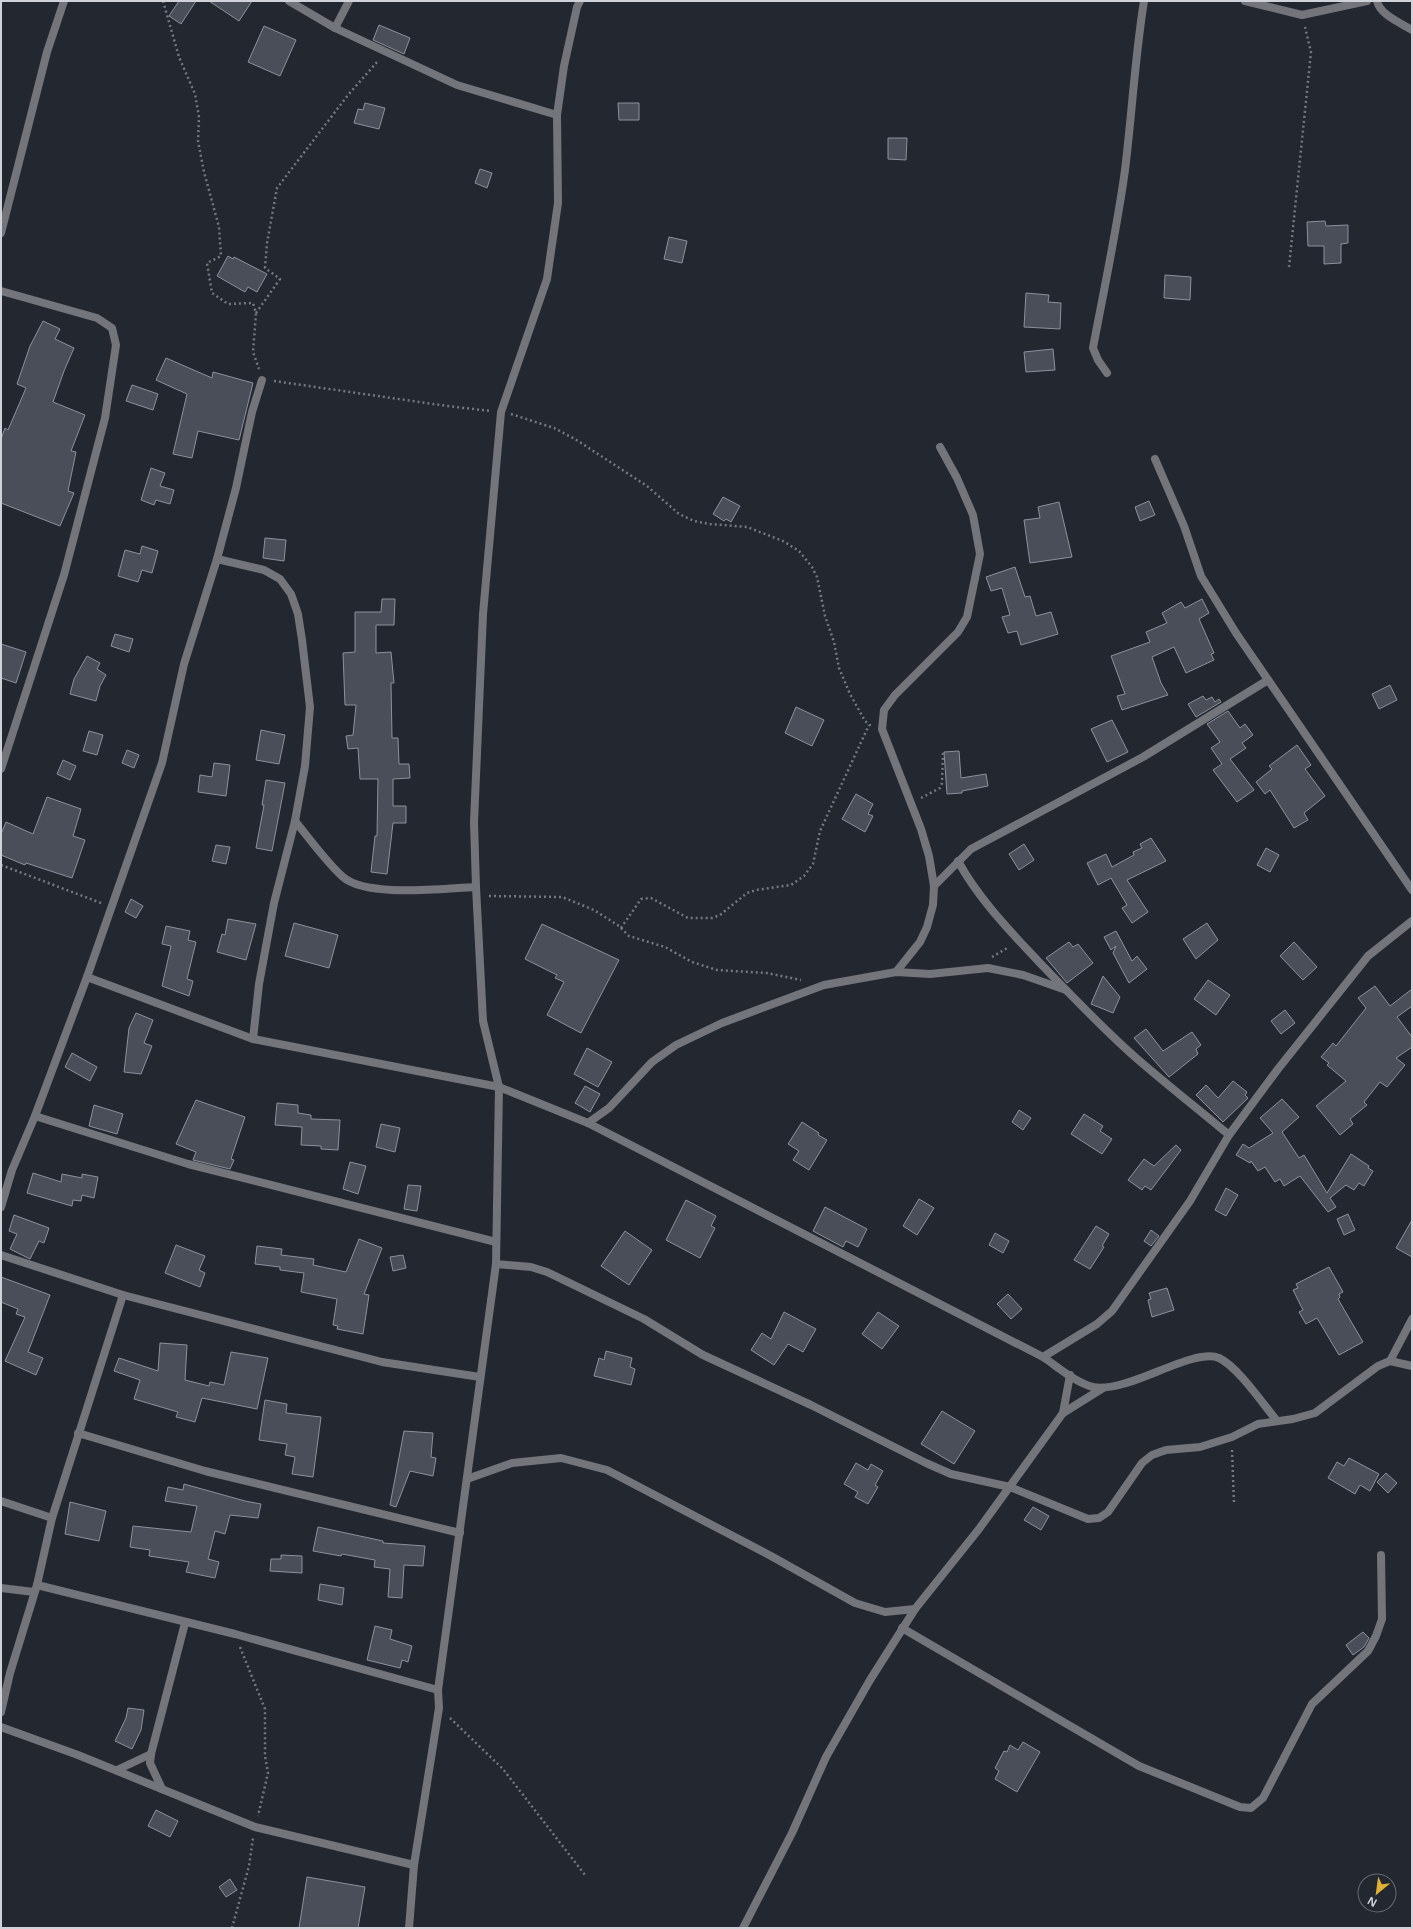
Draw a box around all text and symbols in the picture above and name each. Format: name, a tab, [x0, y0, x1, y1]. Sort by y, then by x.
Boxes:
north arrow	[1357, 1873, 1397, 1913]
text: N	[1364, 1893, 1379, 1911]

